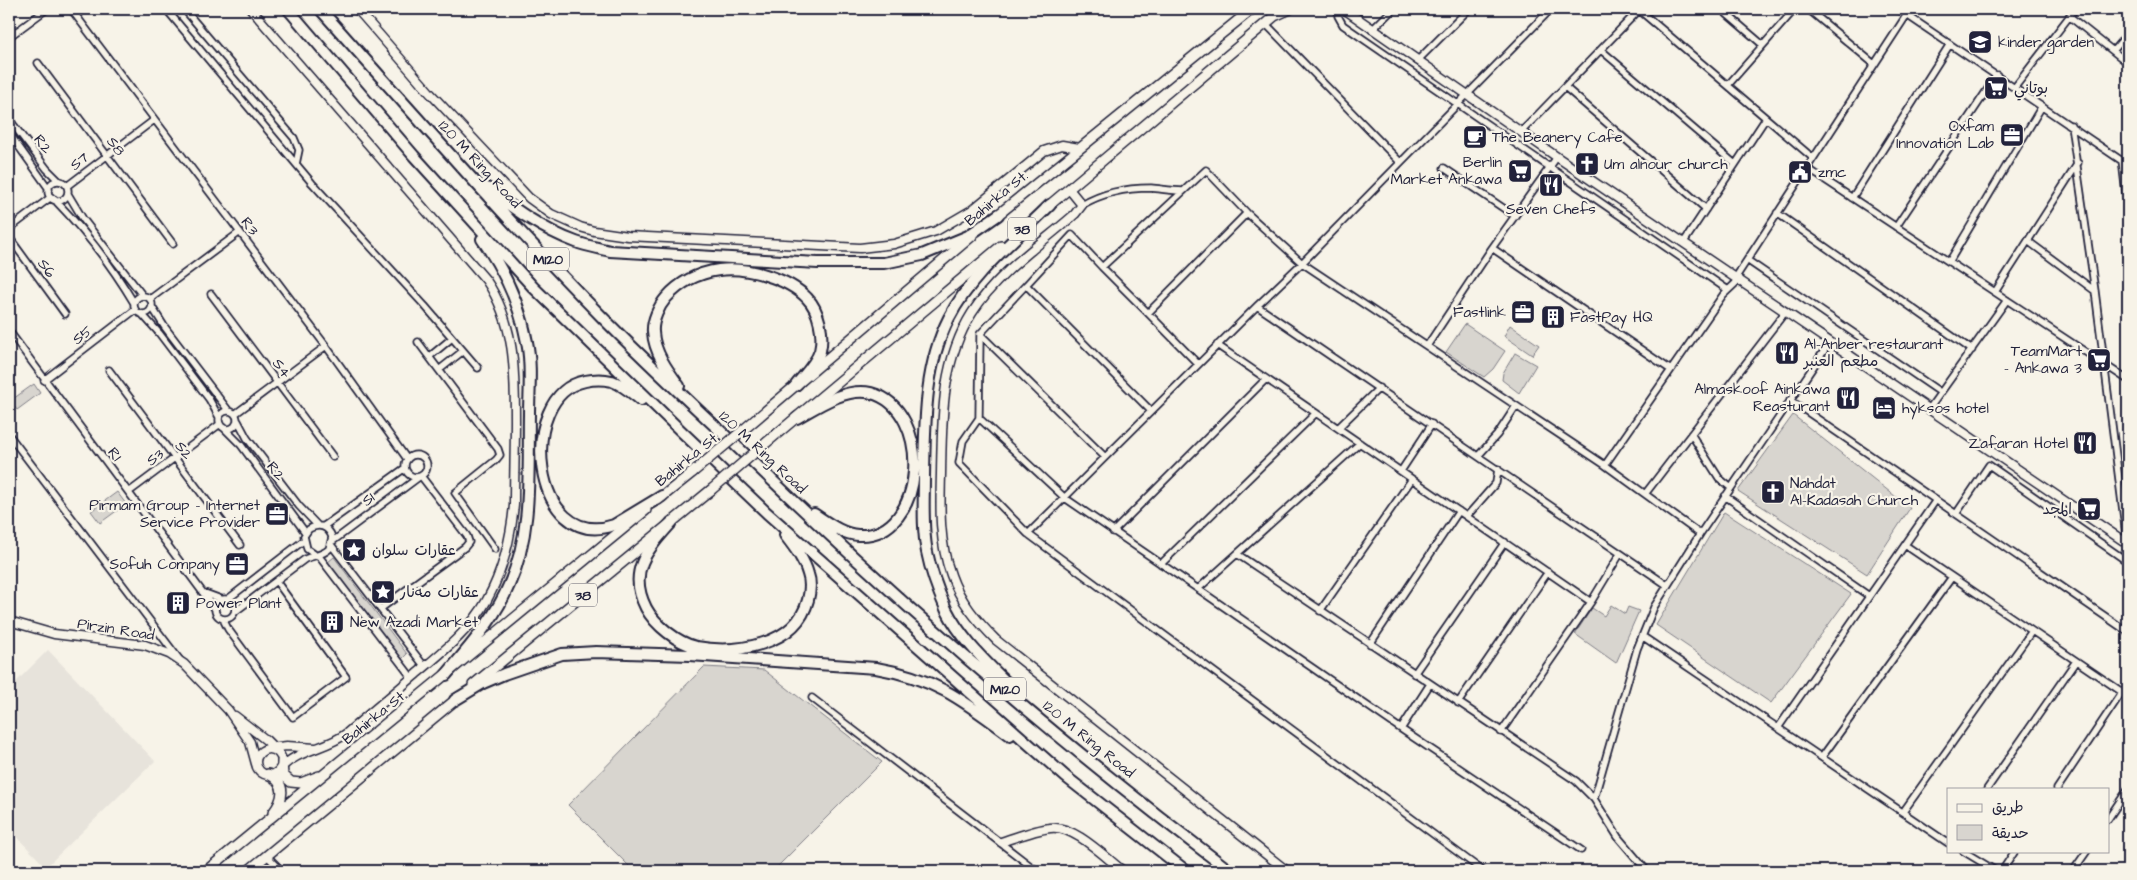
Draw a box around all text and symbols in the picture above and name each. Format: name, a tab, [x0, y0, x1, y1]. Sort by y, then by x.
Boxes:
school or university icon: kinder garden	[1967, 29, 1993, 55]
place label: kinder garden	[1998, 32, 2095, 54]
supermarket icon: بوتاني	[1983, 75, 2009, 101]
place label: بوتاني	[2014, 78, 2048, 101]
street label: 120 M Ring Road	[433, 116, 526, 214]
place label: Oxfam Innovation Lab	[1896, 116, 1995, 154]
office icon: Oxfam Innovation Lab	[1999, 122, 2025, 148]
cafe icon: The Beanery Cafe	[1462, 124, 1488, 150]
place label: The Beanery Cafe	[1492, 127, 1623, 149]
street label: R2	[28, 130, 57, 159]
street label: S8	[101, 132, 130, 161]
street label: S7	[65, 147, 93, 175]
church icon: Um alnour church	[1574, 151, 1600, 177]
place label: Berlin Market Ankawa	[1391, 152, 1502, 190]
place label: Um alnour church	[1604, 154, 1728, 175]
supermarket icon: Berlin Market Ankawa	[1507, 158, 1533, 184]
public building icon: zmc	[1787, 159, 1813, 185]
place label: zmc	[1818, 162, 1847, 183]
street label: Bahirka St.	[960, 166, 1033, 231]
restaurant icon: Seven Chefs	[1538, 172, 1564, 198]
place label: Seven Chefs	[1506, 199, 1596, 220]
street label: R3	[236, 213, 264, 240]
road number: 38	[1008, 218, 1036, 240]
road number: M120	[527, 248, 569, 270]
street label: S6	[33, 254, 61, 283]
office icon: Fastlink	[1510, 299, 1536, 325]
place label: Fastlink	[1453, 302, 1506, 323]
building icon: FastPay HQ	[1540, 304, 1566, 330]
place label: FastPay HQ	[1570, 307, 1653, 329]
street label: S5	[68, 321, 97, 350]
place label: Al-Anber restaurant مطعم العنبر	[1802, 334, 1943, 373]
restaurant icon: Al-Anber restaurant مطعم العنبر	[1774, 340, 1800, 366]
place label: TeamMart - Ankawa 3	[2004, 341, 2082, 379]
supermarket icon: TeamMart - Ankawa 3	[2086, 347, 2112, 373]
street label: S4	[267, 354, 296, 383]
place label: Almaskoof Ainkawa Reasturant	[1694, 379, 1830, 417]
restaurant icon: Almaskoof Ainkawa Reasturant	[1835, 385, 1861, 411]
hotel icon: hyksos hotel	[1871, 395, 1897, 421]
place label: hyksos hotel	[1902, 398, 1989, 420]
street label: 120 M Ring Road	[713, 406, 811, 500]
street label: Bahirka St.	[651, 427, 724, 492]
restaurant icon: Zafaran Hotel	[2072, 430, 2098, 456]
place label: Zafaran Hotel	[1969, 433, 2068, 454]
street label: S2	[170, 437, 198, 464]
street label: R1	[102, 443, 127, 466]
street label: S3	[142, 444, 169, 471]
street label: R2	[261, 457, 290, 486]
place label: Nahdat Al-Kadasah Church	[1790, 473, 1919, 511]
church icon: Nahdat Al-Kadasah Church	[1760, 479, 1786, 505]
street label: S1	[357, 487, 379, 511]
place label: Pirmam Group - Internet Service Provider	[89, 495, 260, 533]
supermarket icon: المجد	[2076, 496, 2102, 522]
place label: المجد	[2043, 499, 2072, 520]
office icon: Pirmam Group - Internet Service Provider	[264, 501, 290, 527]
place icon: عقارات سلوان	[341, 537, 367, 563]
place label: عقارات سلوان	[372, 540, 456, 561]
office icon: Sofuh Company	[224, 551, 250, 577]
place label: Sofuh Company	[110, 554, 220, 576]
place icon: عقارات مەنار	[370, 579, 396, 605]
place label: عقارات مەنار	[399, 582, 479, 603]
road number: 38	[569, 584, 597, 606]
building icon: Power Plant	[165, 590, 191, 616]
place label: Power Plant	[196, 593, 282, 614]
building icon: New Azadi Market	[319, 609, 345, 635]
place label: New Azadi Market	[350, 612, 478, 633]
street label: Pirzin Road	[76, 613, 156, 646]
road number: M120	[984, 678, 1026, 701]
street label: Bahirka St.	[338, 685, 411, 750]
street label: 120 M Ring Road	[1038, 696, 1139, 784]
legend	[1947, 788, 2110, 852]
text: طريق	[1992, 797, 2024, 818]
text: حديقة	[1992, 823, 2029, 844]

